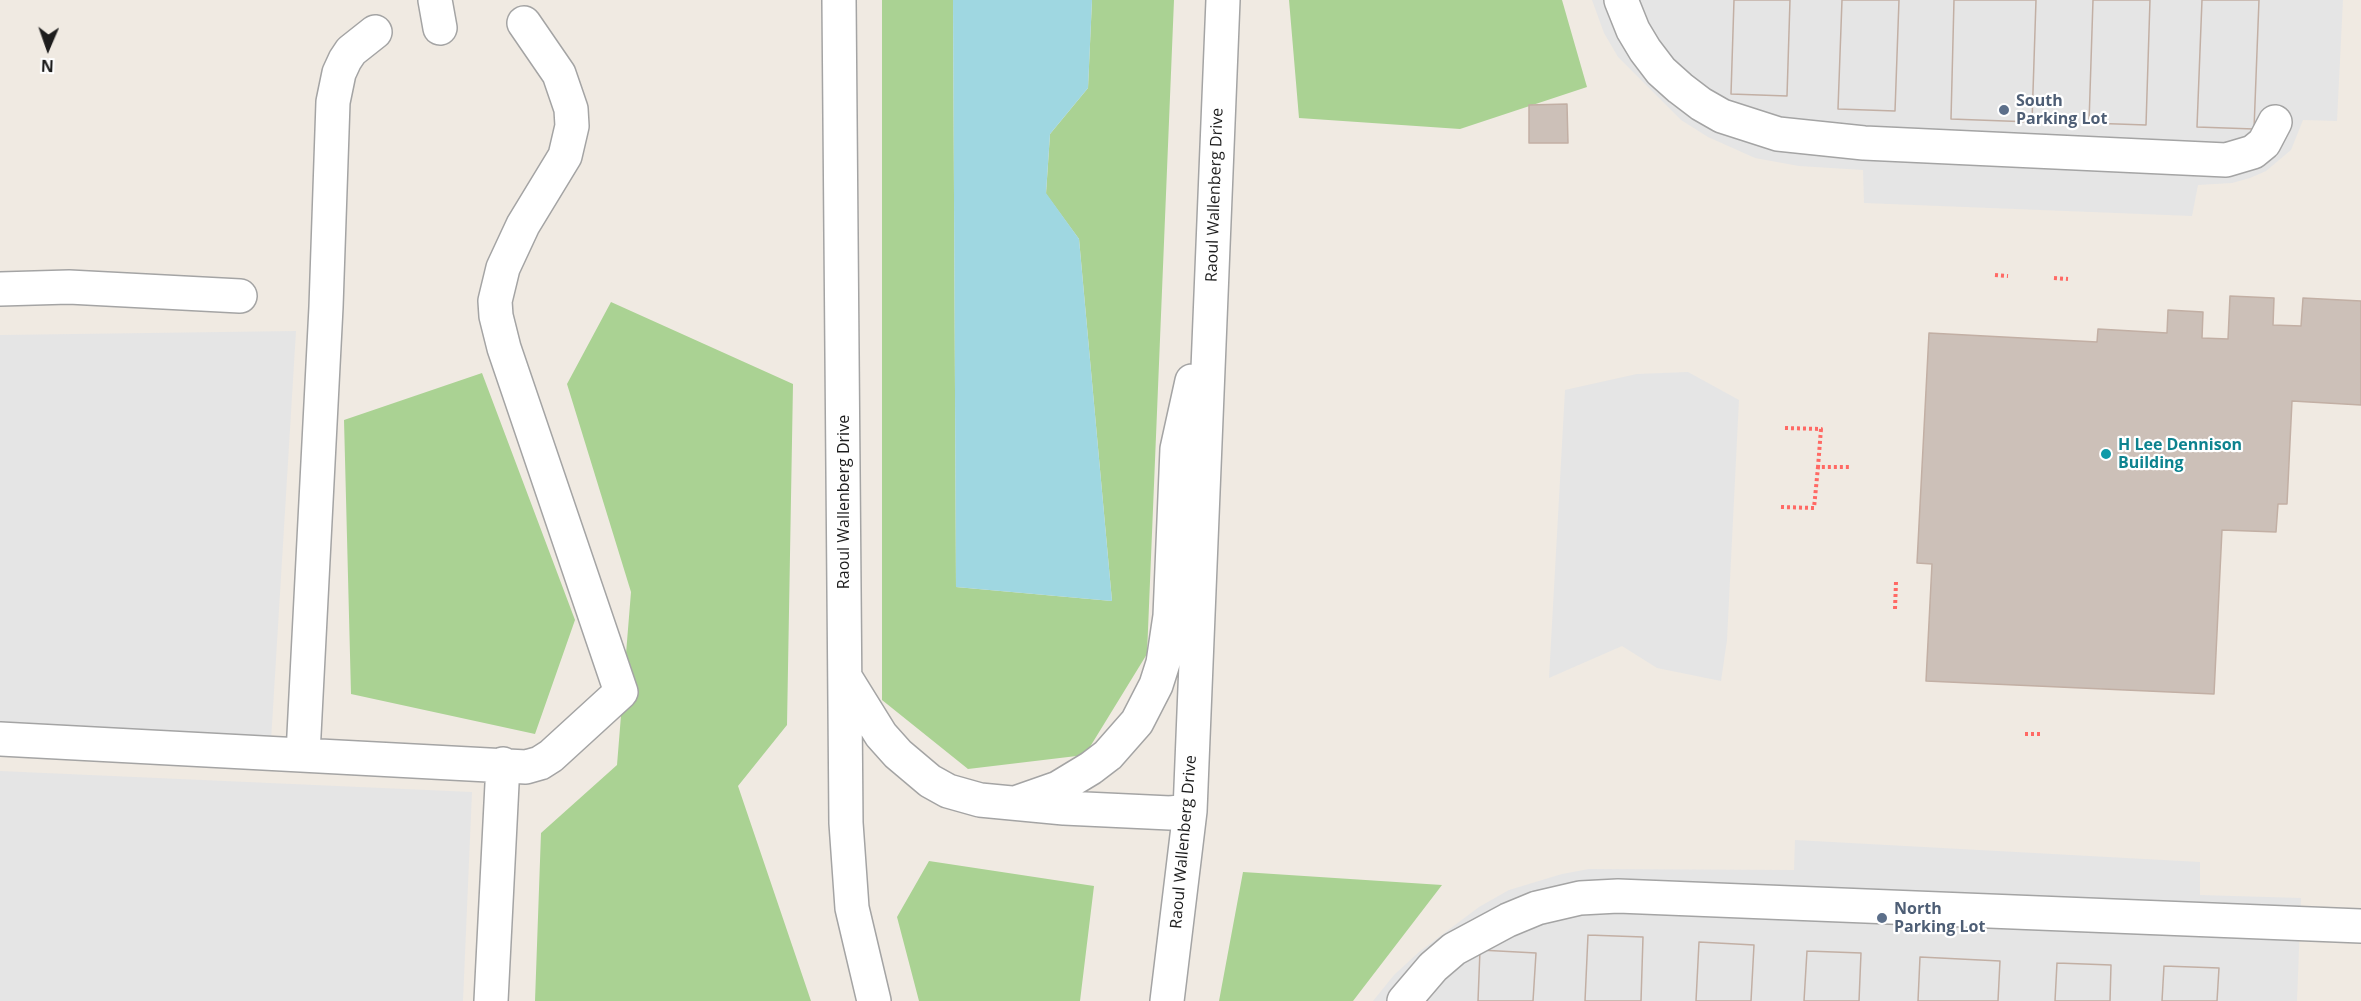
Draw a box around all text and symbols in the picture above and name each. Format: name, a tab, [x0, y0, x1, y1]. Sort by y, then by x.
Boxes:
north arrow	[18, 18, 78, 78]
text: N	[40, 55, 54, 77]
place label: South Parking Lot	[2016, 91, 2107, 129]
marker: South Parking Lot	[1997, 103, 2011, 117]
street label: Raoul Wallenberg Drive	[1202, 108, 1228, 282]
street label: Raoul Wallenberg Drive	[834, 415, 854, 589]
place label: H Lee Dennison Building	[2118, 435, 2242, 473]
marker: H Lee Dennison Building	[2099, 447, 2113, 461]
street label: Raoul Wallenberg Drive	[1167, 754, 1201, 930]
place label: North Parking Lot	[1894, 899, 1985, 937]
marker: North Parking Lot	[1875, 911, 1889, 925]

